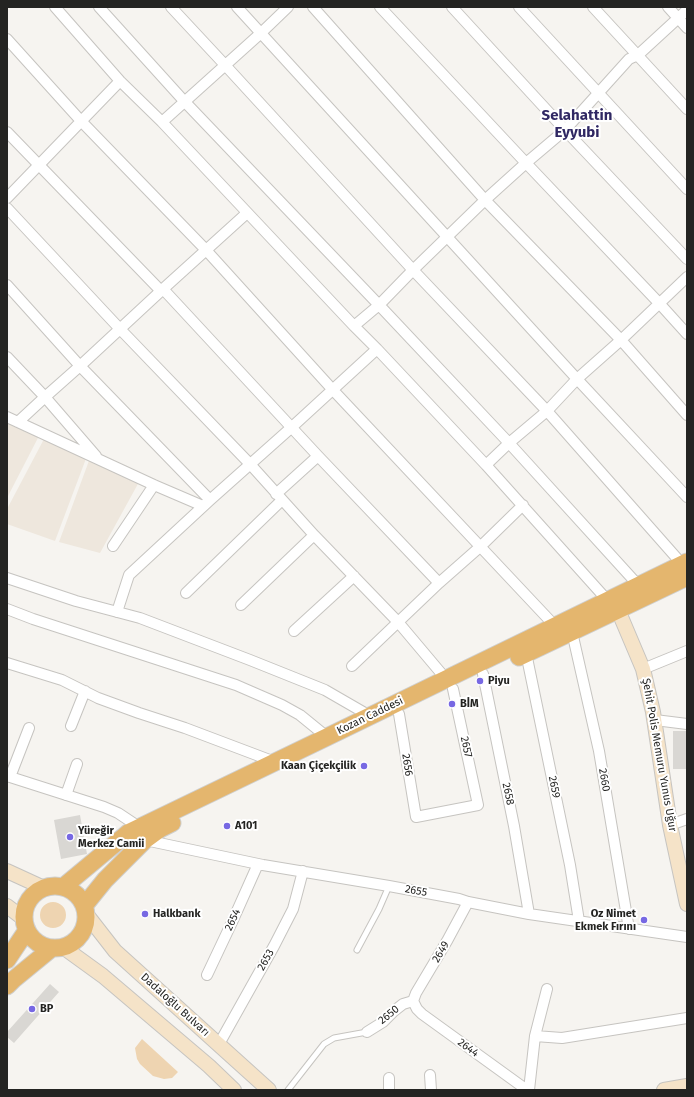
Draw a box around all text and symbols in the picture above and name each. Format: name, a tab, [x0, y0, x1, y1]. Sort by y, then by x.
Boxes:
district label: Selahattin Eyyubi	[542, 107, 612, 142]
place label: Piyu	[488, 674, 510, 688]
marker: Piyu	[475, 676, 485, 686]
street label: Şehit Polis Memuru Yunus Uğur	[639, 677, 679, 833]
street label: Kozan Caddesi	[335, 694, 405, 738]
place label: BİM	[460, 697, 479, 711]
marker: BİM	[447, 699, 457, 709]
street label: 2657	[457, 735, 475, 759]
street label: 2656	[399, 753, 415, 777]
place label: Kaan Çiçekçilik	[281, 759, 356, 773]
marker: Kaan Çiçekçilik	[359, 761, 369, 771]
street label: 2660	[595, 767, 613, 793]
street label: 2659	[545, 775, 563, 799]
street label: 2658	[499, 781, 517, 807]
place label: A101	[235, 819, 257, 833]
marker: A101	[222, 821, 232, 831]
place label: Yüreğir Merkez Camii	[78, 824, 144, 850]
marker: Yüreğir Merkez Camii	[65, 832, 75, 842]
street label: 2655	[404, 882, 428, 900]
place label: Halkbank	[153, 907, 200, 921]
street label: 2654	[222, 907, 244, 933]
place label: Oz Nimet Ekmek Fırını	[575, 907, 636, 933]
marker: Halkbank	[140, 909, 150, 919]
marker: Oz Nimet Ekmek Fırını	[639, 915, 649, 925]
street label: 2649	[430, 939, 452, 965]
street label: 2653	[255, 947, 277, 973]
street label: Dadaloğlu Bulvarı	[138, 971, 212, 1039]
place label: BP	[40, 1002, 53, 1016]
street label: 2650	[376, 1003, 402, 1027]
marker: BP	[27, 1004, 37, 1014]
street label: 2644	[455, 1036, 481, 1060]

